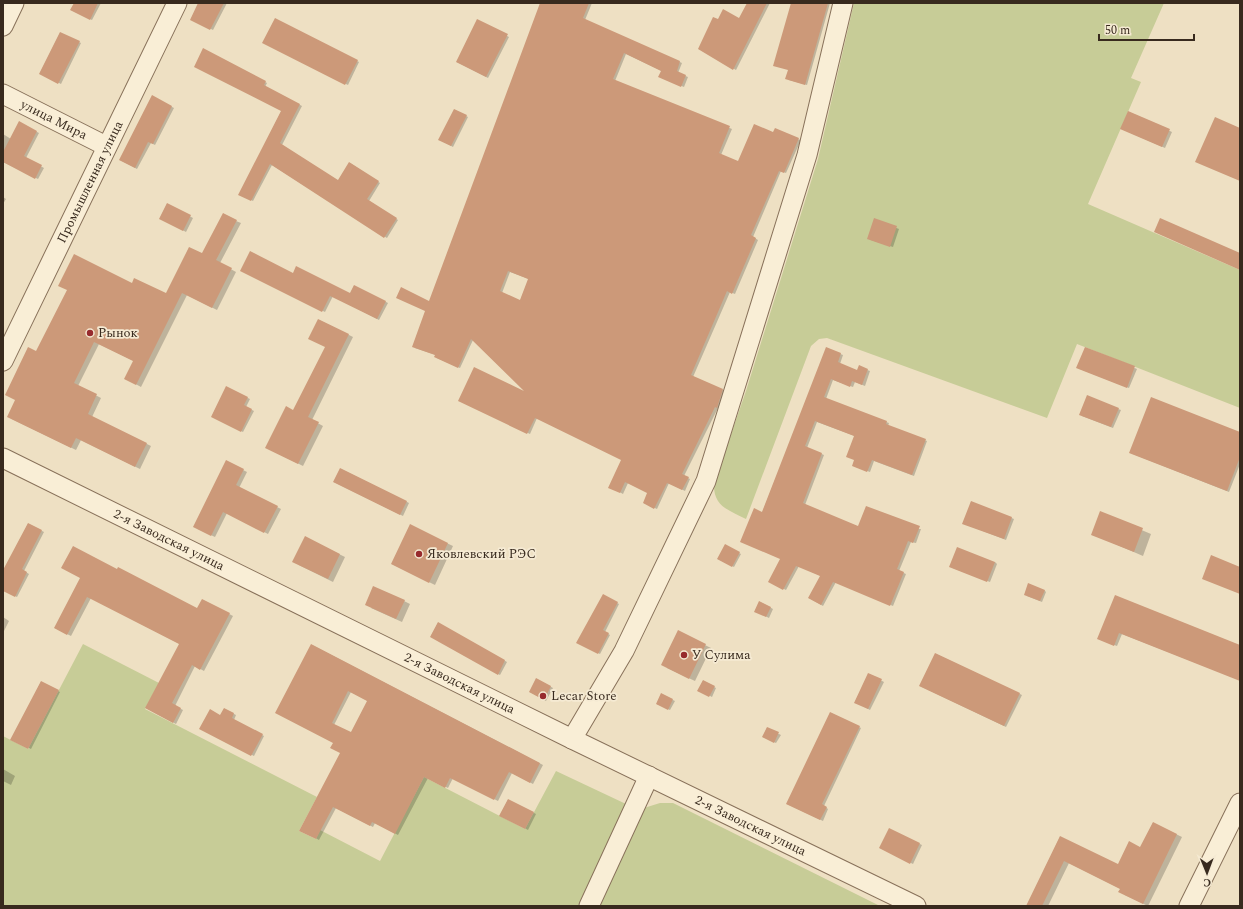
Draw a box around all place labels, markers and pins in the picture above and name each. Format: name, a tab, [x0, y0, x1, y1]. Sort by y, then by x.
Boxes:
place label: Рынок	[98, 323, 138, 343]
marker: Рынок	[85, 328, 95, 338]
place label: Яковлевский РЭС	[427, 544, 536, 564]
marker: Яковлевский РЭС	[414, 549, 424, 559]
place label: У Сулима	[692, 645, 751, 665]
marker: У Сулима	[679, 650, 689, 660]
place label: Lecar Store	[551, 686, 617, 706]
marker: Lecar Store	[538, 691, 548, 701]

